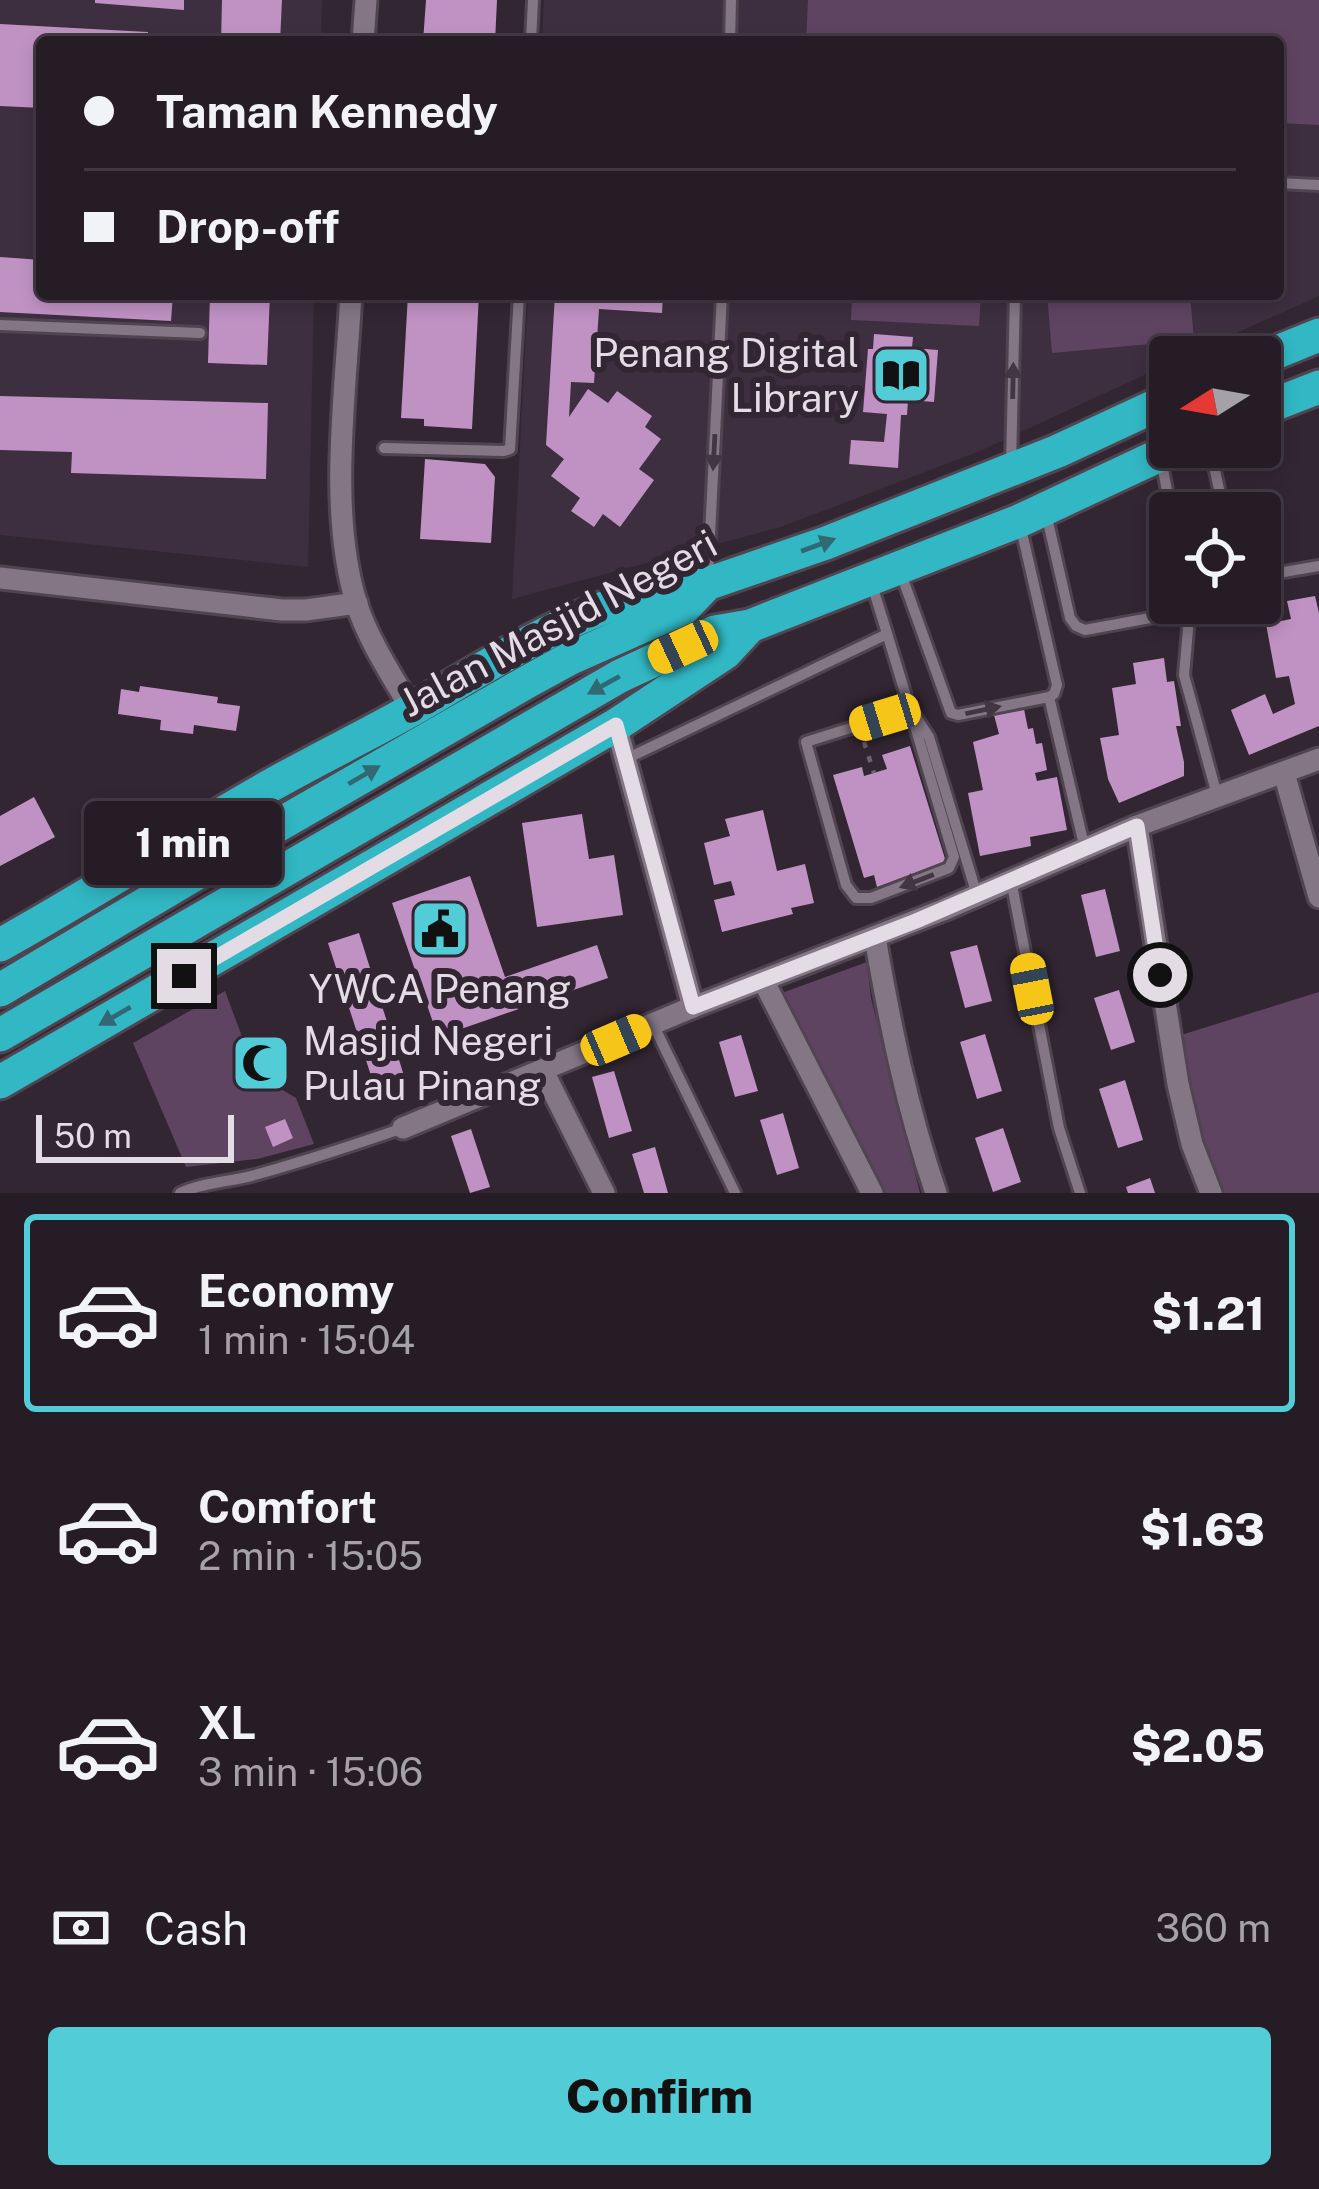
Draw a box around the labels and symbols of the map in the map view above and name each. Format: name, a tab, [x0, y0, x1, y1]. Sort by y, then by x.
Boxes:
place label: Penang Digital Library	[593, 330, 859, 421]
north arrow	[1149, 336, 1281, 468]
library icon: Penang Digital Library	[870, 344, 932, 406]
one-way arrow	[1003, 361, 1022, 399]
one-way arrow	[704, 434, 723, 472]
street label: Jalan Masjid Negeri	[392, 520, 724, 726]
one-way arrow	[800, 535, 836, 553]
car	[643, 615, 723, 679]
one-way arrow	[587, 674, 621, 695]
car	[845, 689, 925, 745]
one-way arrow	[965, 700, 1003, 719]
one-way arrow	[347, 766, 381, 787]
callout: 1 min	[85, 802, 283, 886]
one-way arrow	[899, 872, 935, 891]
public building icon: YWCA Penang	[409, 898, 471, 960]
route start	[1133, 948, 1187, 1002]
route end	[157, 949, 211, 1003]
car	[1007, 950, 1057, 1028]
place label: YWCA Penang	[309, 966, 571, 1012]
one-way arrow	[98, 1005, 132, 1026]
car	[576, 1009, 656, 1071]
place label: Masjid Negeri Pulau Pinang	[303, 1018, 553, 1109]
mosque icon: Masjid Negeri Pulau Pinang	[230, 1032, 292, 1094]
scale bar	[36, 1109, 234, 1162]

